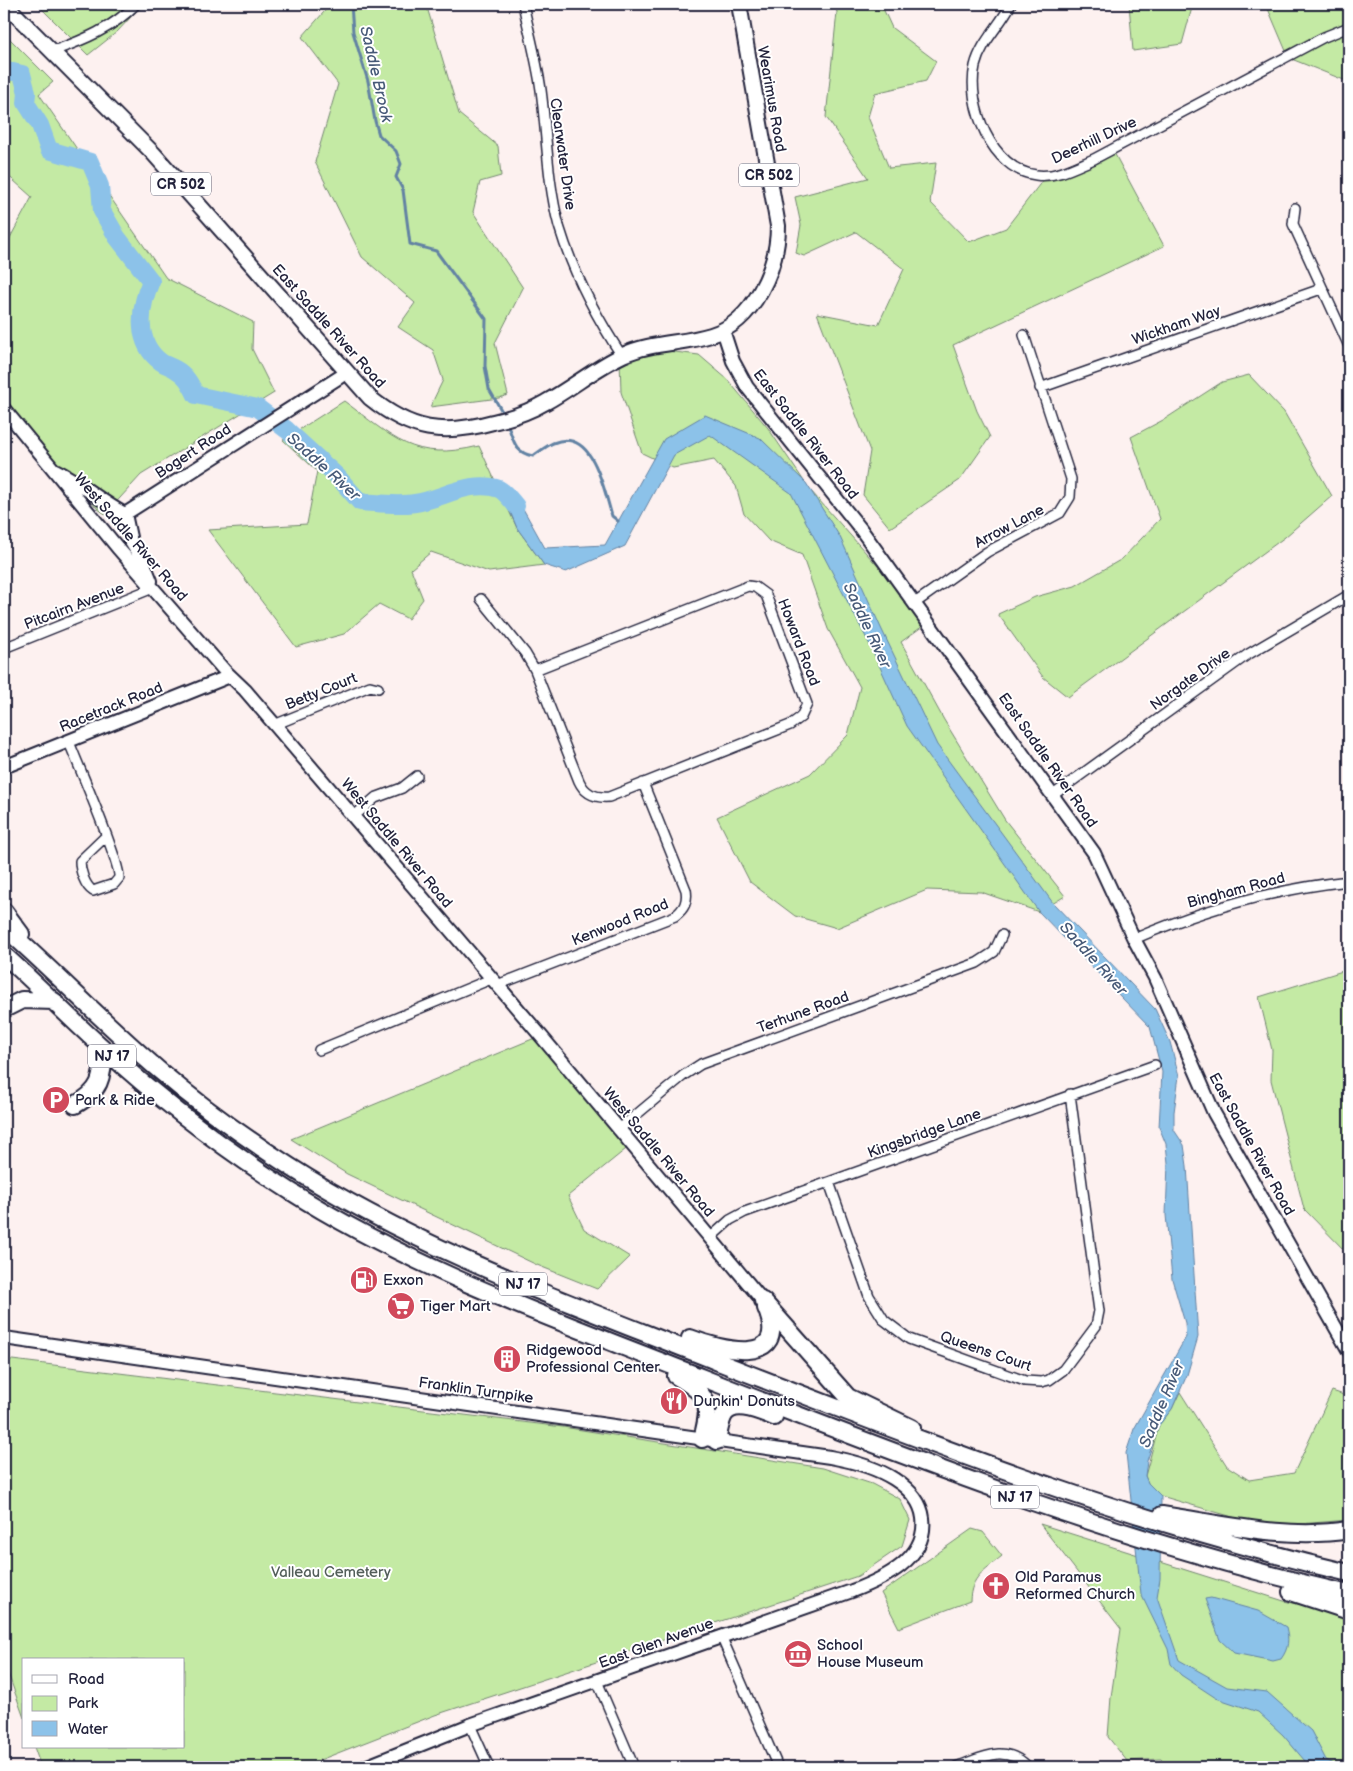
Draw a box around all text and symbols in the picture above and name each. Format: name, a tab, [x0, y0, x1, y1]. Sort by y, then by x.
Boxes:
water label: Saddle Brook	[355, 24, 396, 125]
street label: Wearimus Road	[753, 44, 790, 154]
street label: Clearwater Drive	[545, 97, 580, 211]
street label: Deerhill Drive	[1049, 112, 1140, 168]
road number: CR 502	[739, 164, 799, 186]
road number: CR 502	[151, 172, 211, 195]
street label: East Saddle River Road	[268, 260, 389, 392]
street label: Wickham Way	[1129, 301, 1223, 350]
street label: East Saddle River Road	[749, 365, 862, 503]
street label: Bogert Road	[152, 420, 235, 483]
water label: Saddle River	[282, 429, 364, 506]
street label: West Saddle River Road	[70, 469, 192, 605]
street label: Arrow Lane	[971, 500, 1047, 553]
street label: Pitcairn Avenue	[22, 579, 127, 634]
water label: Saddle River	[839, 580, 895, 672]
street label: Howard Road	[773, 596, 824, 688]
street label: Norgate Drive	[1146, 644, 1234, 715]
street label: Betty Court	[282, 668, 360, 714]
street label: Racetrack Road	[57, 678, 166, 737]
street label: East Saddle River Road	[994, 689, 1101, 831]
street label: West Saddle River Road	[337, 774, 457, 912]
street label: Bingham Road	[1185, 868, 1287, 913]
street label: Kenwood Road	[569, 894, 671, 951]
water label: Saddle River	[1055, 918, 1132, 1000]
street label: Terhune Road	[755, 987, 852, 1038]
road number: NJ 17	[88, 1044, 136, 1068]
street label: East Saddle River Road	[1204, 1069, 1299, 1219]
street label: West Saddle River Road	[599, 1083, 719, 1221]
parking icon: Park & Ride	[41, 1085, 71, 1115]
place label: Park & Ride	[75, 1091, 155, 1110]
street label: Kingsbridge Lane	[865, 1104, 984, 1163]
fuel station icon: Exxon	[349, 1265, 379, 1295]
place label: Exxon	[383, 1271, 423, 1290]
road number: NJ 17	[499, 1272, 547, 1296]
supermarket icon: Tiger Mart	[386, 1291, 416, 1321]
place label: Tiger Mart	[420, 1297, 491, 1316]
street label: Queens Court	[938, 1327, 1034, 1376]
place label: Ridgewood Professional Center	[526, 1341, 660, 1377]
building icon: Ridgewood Professional Center	[492, 1344, 522, 1374]
water label: Saddle River	[1136, 1357, 1190, 1451]
street label: Franklin Turnpike	[417, 1373, 535, 1408]
restaurant icon: Dunkin' Donuts	[659, 1386, 689, 1416]
place label: Dunkin' Donuts	[693, 1392, 796, 1411]
road number: NJ 17	[991, 1485, 1039, 1508]
park label: Valleau Cemetery	[271, 1563, 391, 1582]
place label: Old Paramus Reformed Church	[1015, 1568, 1135, 1604]
church icon: Old Paramus Reformed Church	[981, 1571, 1011, 1601]
street label: East Glen Avenue	[596, 1614, 716, 1673]
place label: School House Museum	[817, 1636, 923, 1672]
museum icon: School House Museum	[783, 1639, 813, 1669]
legend	[22, 1658, 185, 1748]
text: Road	[68, 1670, 104, 1689]
text: Park	[68, 1694, 99, 1713]
text: Water	[68, 1720, 108, 1739]

